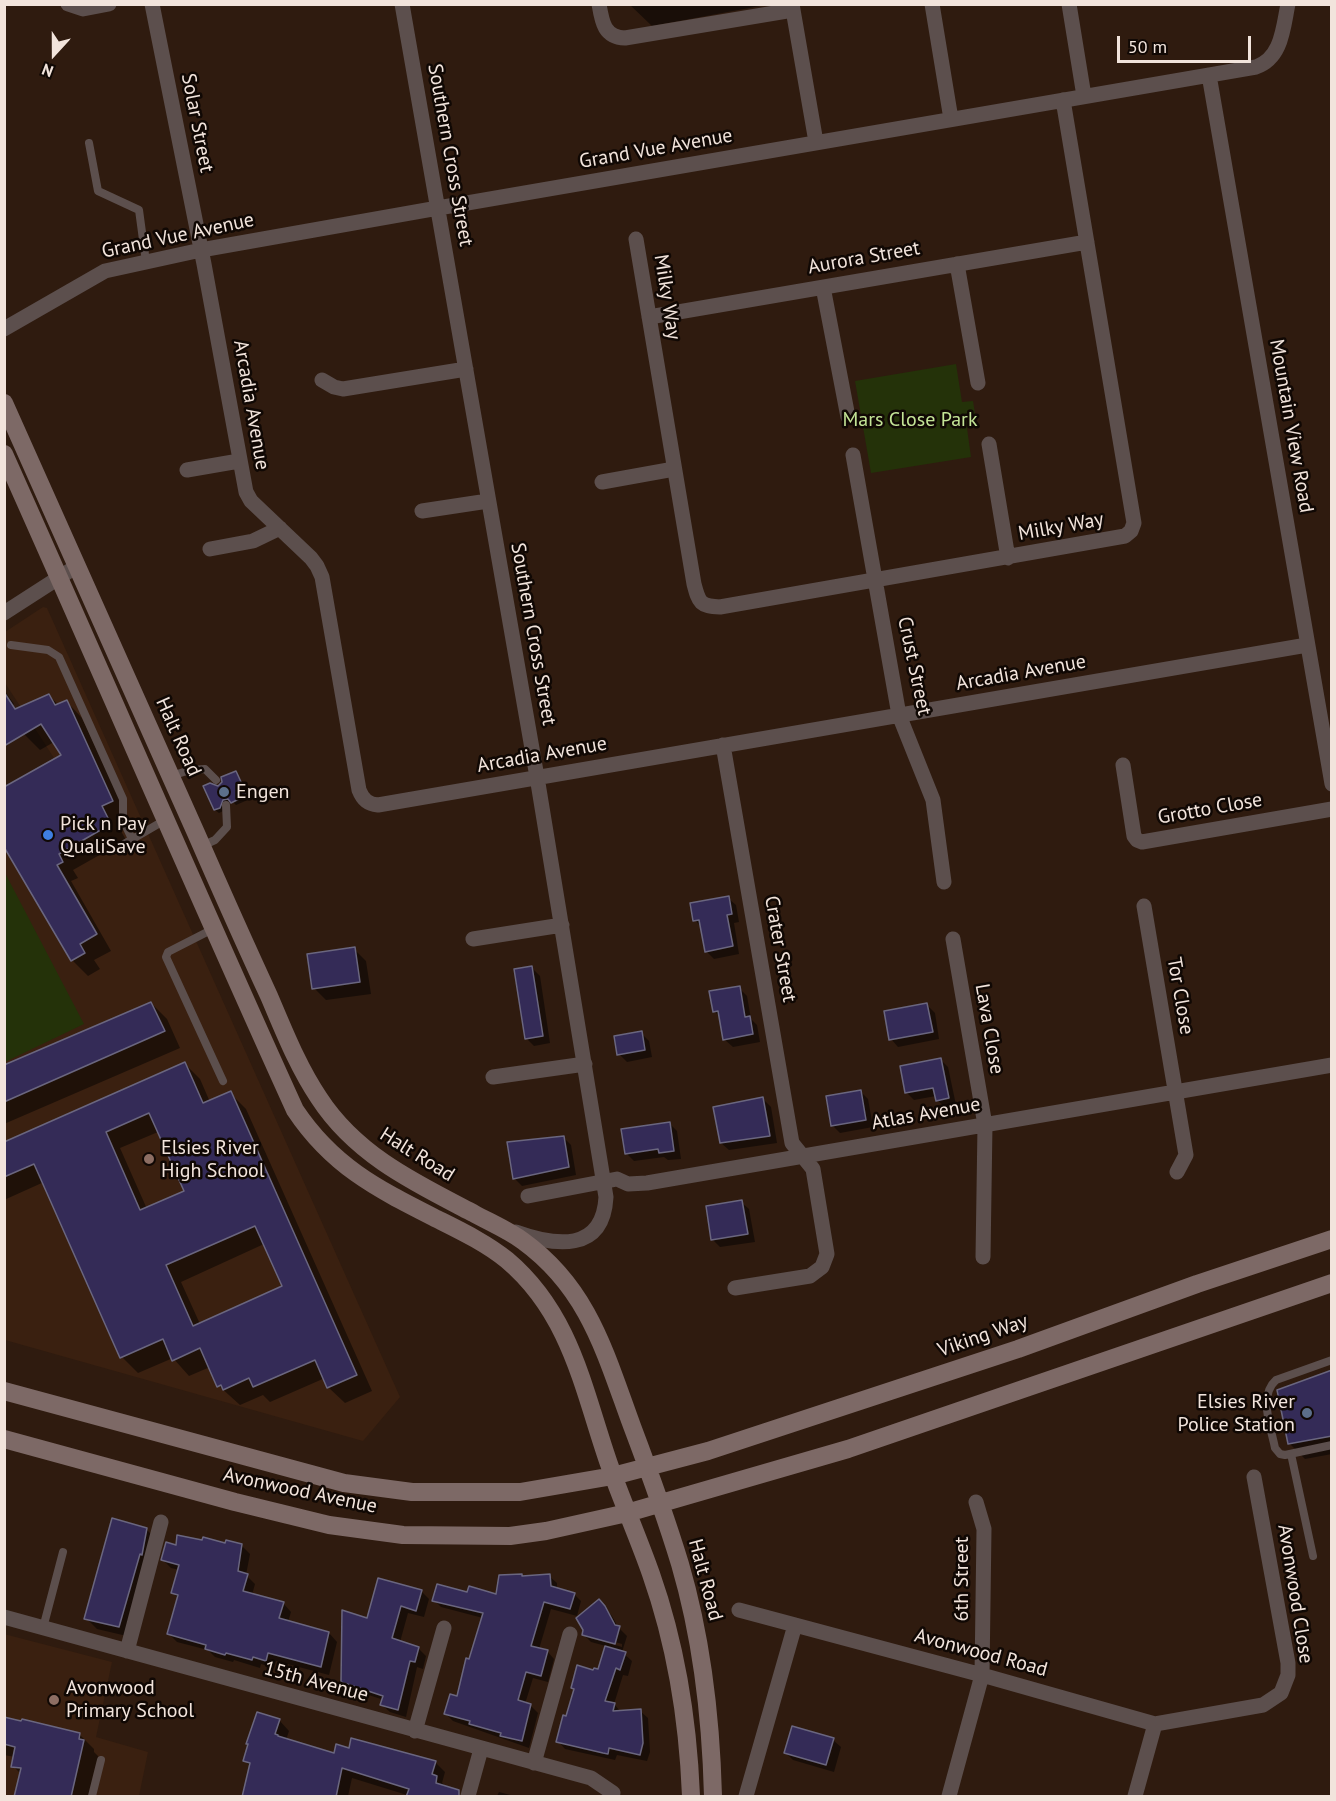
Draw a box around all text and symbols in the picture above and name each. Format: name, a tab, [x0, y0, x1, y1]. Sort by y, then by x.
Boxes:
north arrow	[24, 24, 84, 84]
scale bar	[1120, 24, 1254, 62]
text: 50 m	[1128, 35, 1167, 58]
text: N	[39, 60, 56, 82]
street label: Southern Cross Street	[422, 62, 478, 248]
street label: Solar Street	[176, 71, 218, 175]
street label: Grand Vue Avenue	[578, 124, 734, 174]
street label: Grand Vue Avenue	[100, 208, 256, 264]
street label: Aurora Street	[806, 236, 922, 280]
street label: Milky Way	[648, 253, 686, 341]
street label: Mountain View Road	[1264, 337, 1318, 515]
street label: Arcadia Avenue	[228, 338, 274, 472]
park label: Mars Close Park	[843, 408, 977, 432]
street label: Milky Way	[1017, 508, 1105, 546]
street label: Southern Cross Street	[505, 541, 561, 727]
street label: Crust Street	[892, 614, 936, 718]
street label: Arcadia Avenue	[954, 650, 1088, 696]
street label: Halt Road	[150, 694, 206, 780]
street label: Arcadia Avenue	[475, 732, 609, 778]
place label: Engen	[236, 780, 289, 804]
marker: Engen	[217, 785, 231, 799]
street label: Grotto Close	[1156, 788, 1264, 830]
place label: Pick n Pay QualiSave	[60, 812, 146, 859]
marker: Pick n Pay QualiSave	[41, 828, 55, 842]
street label: Crater Street	[759, 894, 801, 1004]
street label: Tor Close	[1161, 956, 1199, 1036]
street label: Lava Close	[969, 982, 1009, 1076]
street label: Atlas Avenue	[870, 1093, 982, 1135]
street label: Halt Road	[375, 1123, 459, 1187]
place label: Elsies River High School	[161, 1136, 265, 1183]
marker: Elsies River High School	[142, 1152, 156, 1166]
street label: Viking Way	[935, 1309, 1031, 1363]
place label: Elsies River Police Station	[1177, 1390, 1295, 1437]
marker: Elsies River Police Station	[1300, 1406, 1314, 1420]
street label: Avonwood Avenue	[221, 1463, 379, 1519]
street label: Avonwood Close	[1272, 1523, 1318, 1665]
street label: Halt Road	[683, 1536, 727, 1624]
street label: 6th Street	[950, 1536, 974, 1622]
street label: Avonwood Road	[912, 1624, 1050, 1682]
street label: 15th Avenue	[261, 1657, 371, 1707]
place label: Avonwood Primary School	[66, 1676, 194, 1723]
marker: Avonwood Primary School	[47, 1693, 61, 1707]

